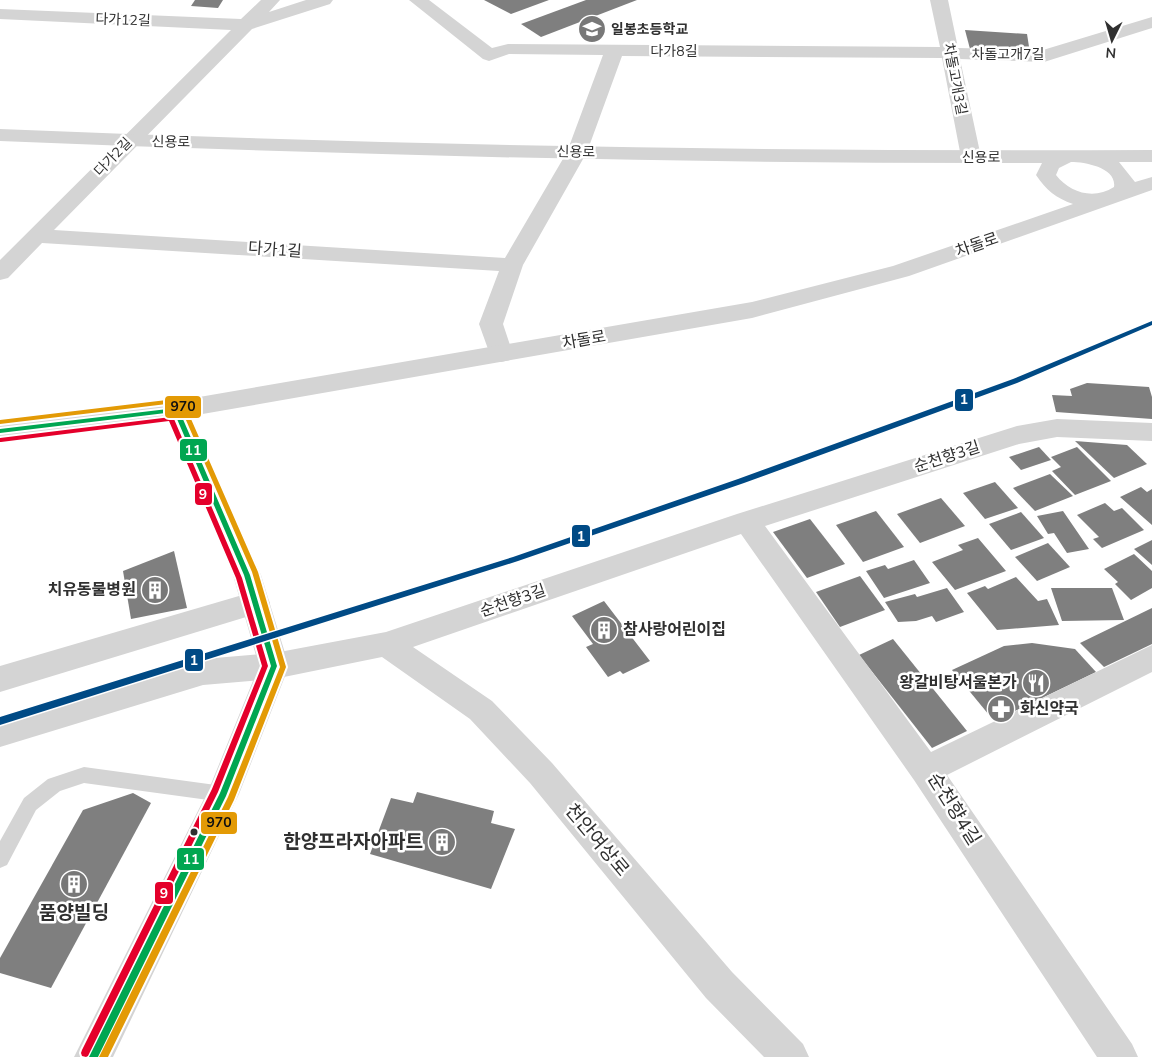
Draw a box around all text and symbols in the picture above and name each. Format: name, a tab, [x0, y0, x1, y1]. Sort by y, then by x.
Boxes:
street label: 다가12길	[95, 10, 151, 30]
school or university icon: 일봉초등학교	[577, 14, 607, 44]
north arrow	[1087, 15, 1137, 65]
place label: 일봉초등학교	[611, 20, 688, 39]
street label: 차돌고개3길	[939, 41, 971, 117]
street label: 다가8길	[650, 42, 698, 61]
text: N	[1105, 43, 1117, 62]
street label: 차돌고개7길	[972, 45, 1044, 64]
street label: 신용로	[152, 132, 191, 152]
street label: 다가2길	[90, 133, 136, 181]
street label: 신용로	[557, 142, 596, 162]
street label: 신용로	[962, 148, 1000, 167]
street label: 차돌로	[953, 227, 1002, 263]
street label: 다가1길	[247, 237, 303, 263]
street label: 차돌로	[560, 325, 608, 355]
line badge: 1	[954, 388, 974, 412]
text: 1	[960, 390, 968, 409]
line badge: 970	[164, 395, 202, 419]
text: 970	[170, 397, 196, 416]
street label: 순천향3길	[911, 436, 983, 478]
line badge: 11	[179, 438, 208, 462]
text: 11	[185, 441, 201, 460]
line badge: 9	[194, 482, 213, 506]
text: 9	[199, 485, 207, 504]
line badge: 1	[571, 524, 591, 548]
text: 1	[577, 527, 585, 546]
building icon: 치유동물병원	[140, 575, 170, 605]
place label: 치유동물병원	[48, 579, 136, 601]
street label: 순천향3길	[477, 579, 549, 623]
building icon: 참사랑어린이집	[589, 615, 619, 645]
place label: 참사랑어린이집	[623, 619, 726, 641]
line badge: 1	[184, 648, 204, 672]
text: 1	[190, 651, 198, 670]
restaurant icon: 왕갈비탕서울본가	[1021, 668, 1051, 698]
place label: 왕갈비탕서울본가	[899, 672, 1017, 694]
pharmacy icon: 화신약국	[986, 694, 1016, 724]
place label: 화신약국	[1020, 698, 1079, 720]
street label: 순천향4길	[921, 768, 987, 850]
street label: 천안여상로	[559, 798, 635, 882]
line badge: 970	[200, 811, 238, 835]
text: 970	[206, 813, 232, 832]
unlabelled marker	[189, 827, 199, 837]
building icon: 한양프라자아파트	[427, 827, 457, 857]
place label: 한양프라자아파트	[283, 829, 423, 855]
line badge: 11	[176, 847, 205, 871]
text: 11	[183, 850, 199, 869]
building icon: 품양빌딩	[59, 869, 89, 899]
line badge: 9	[154, 881, 174, 905]
text: 9	[160, 884, 168, 903]
place label: 품양빌딩	[39, 900, 109, 926]

